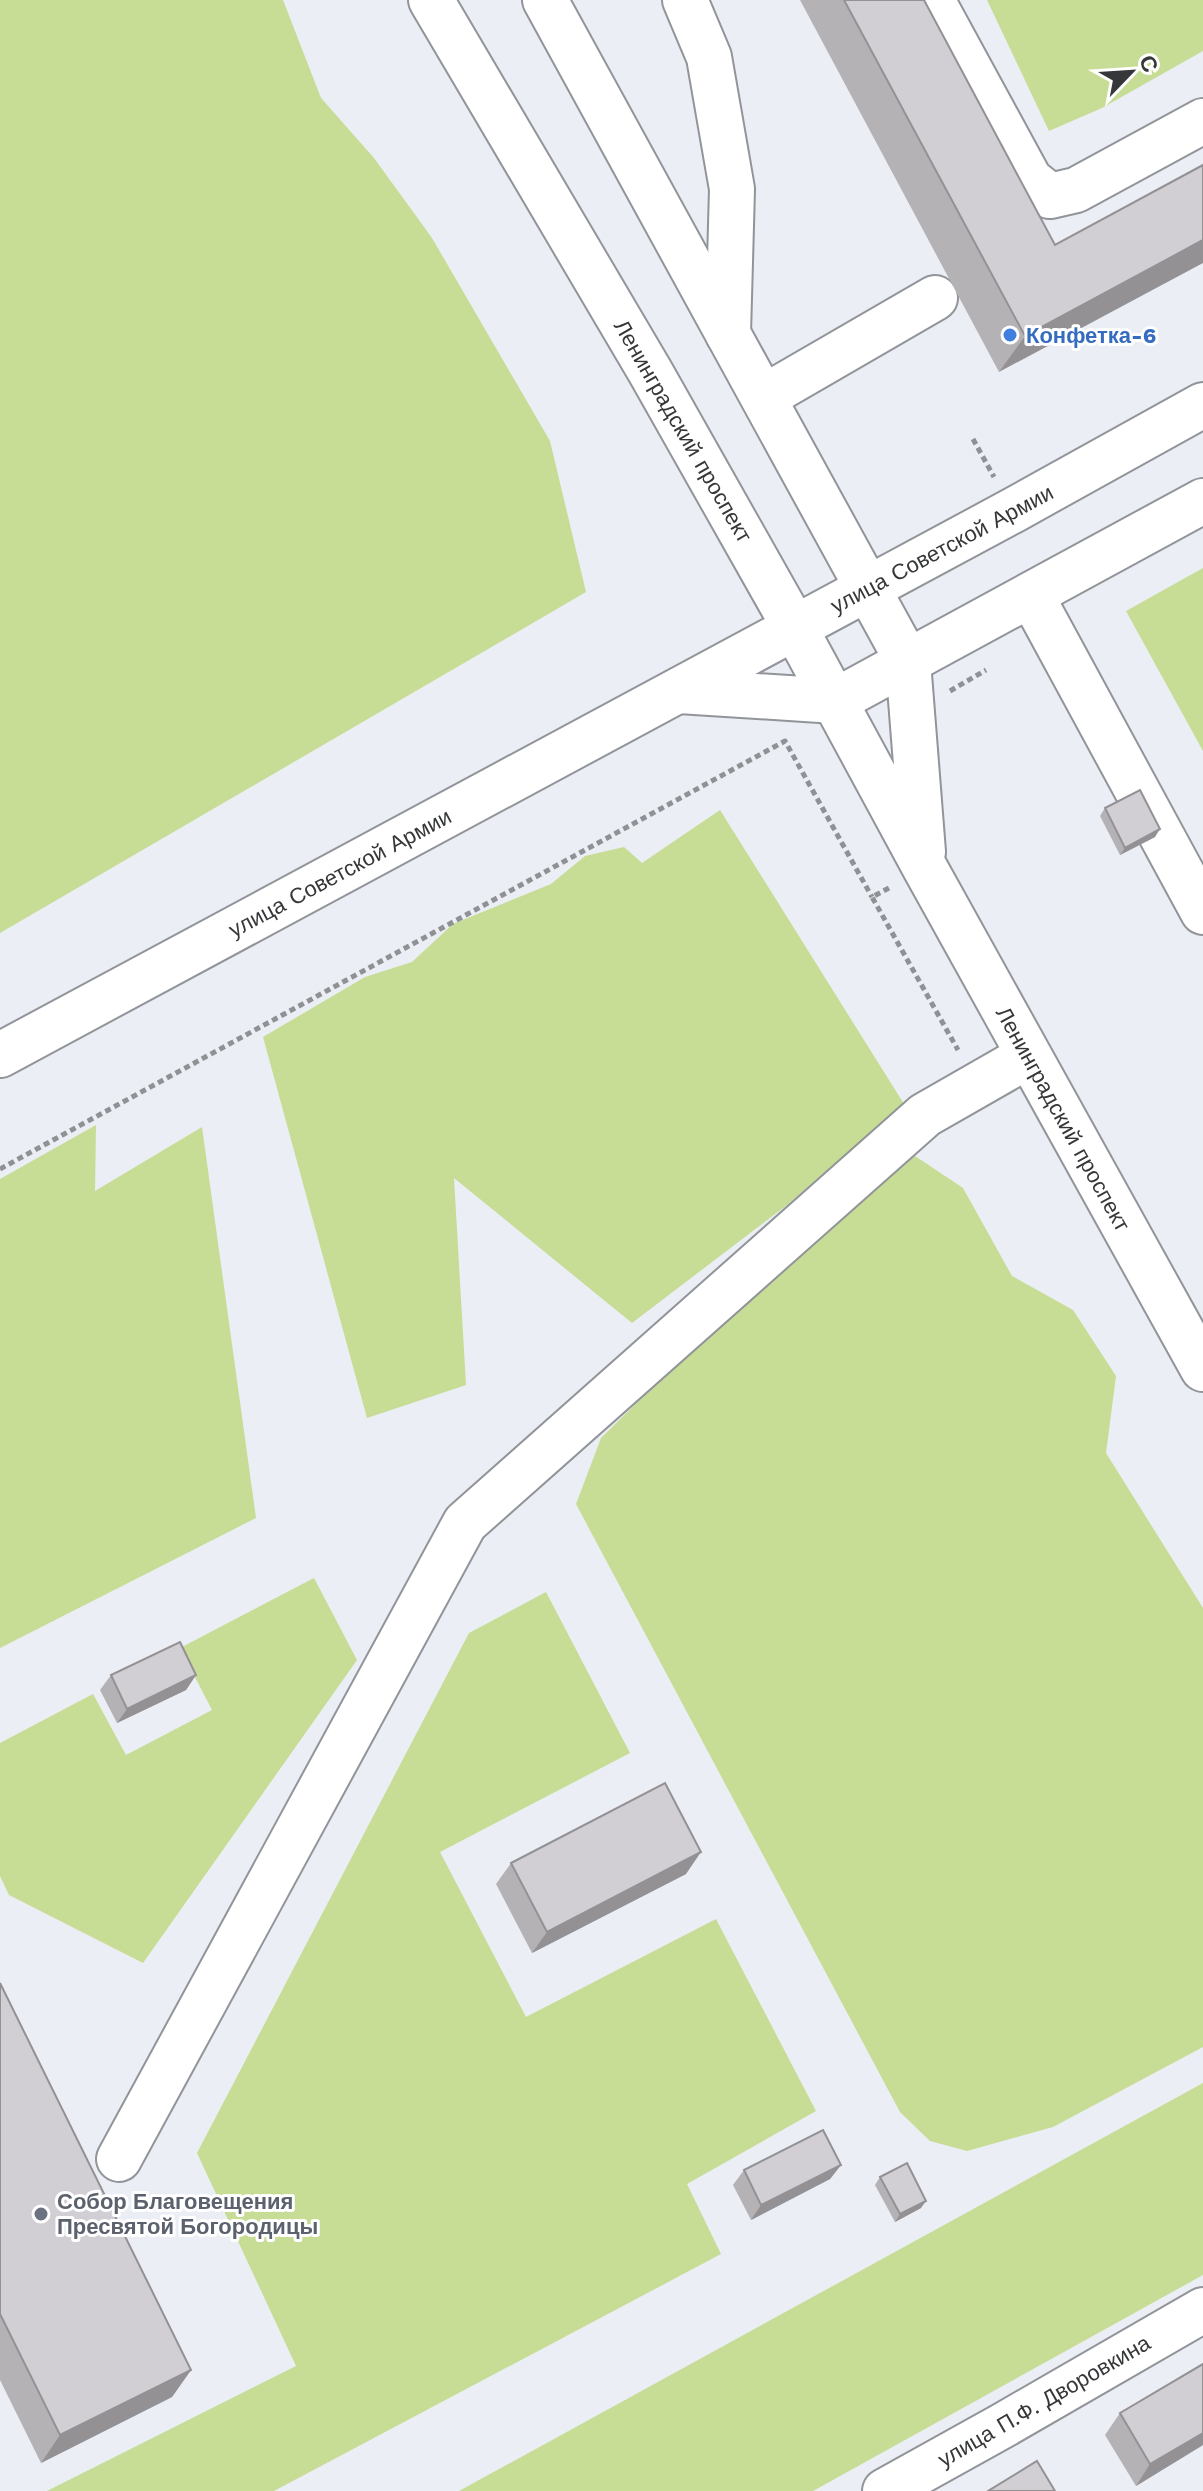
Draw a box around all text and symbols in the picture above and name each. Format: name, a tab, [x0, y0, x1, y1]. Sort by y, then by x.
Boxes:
north arrow	[1091, 32, 1171, 112]
text: С	[1134, 51, 1163, 76]
street label: Ленинградский проспект	[609, 315, 757, 547]
place label: Конфетка-6	[1026, 323, 1156, 348]
marker: Конфетка-6	[1001, 326, 1019, 344]
street label: улица Советской Армии	[826, 480, 1058, 618]
street label: улица Советской Армии	[224, 804, 456, 942]
street label: Ленинградский проспект	[991, 1002, 1135, 1236]
place label: Собор Благовещения Пресвятой Богородицы	[57, 2189, 318, 2239]
marker: Собор Благовещения Пресвятой Богородицы	[32, 2205, 50, 2223]
street label: улица П.Ф. Дворовкина	[933, 2330, 1155, 2472]

